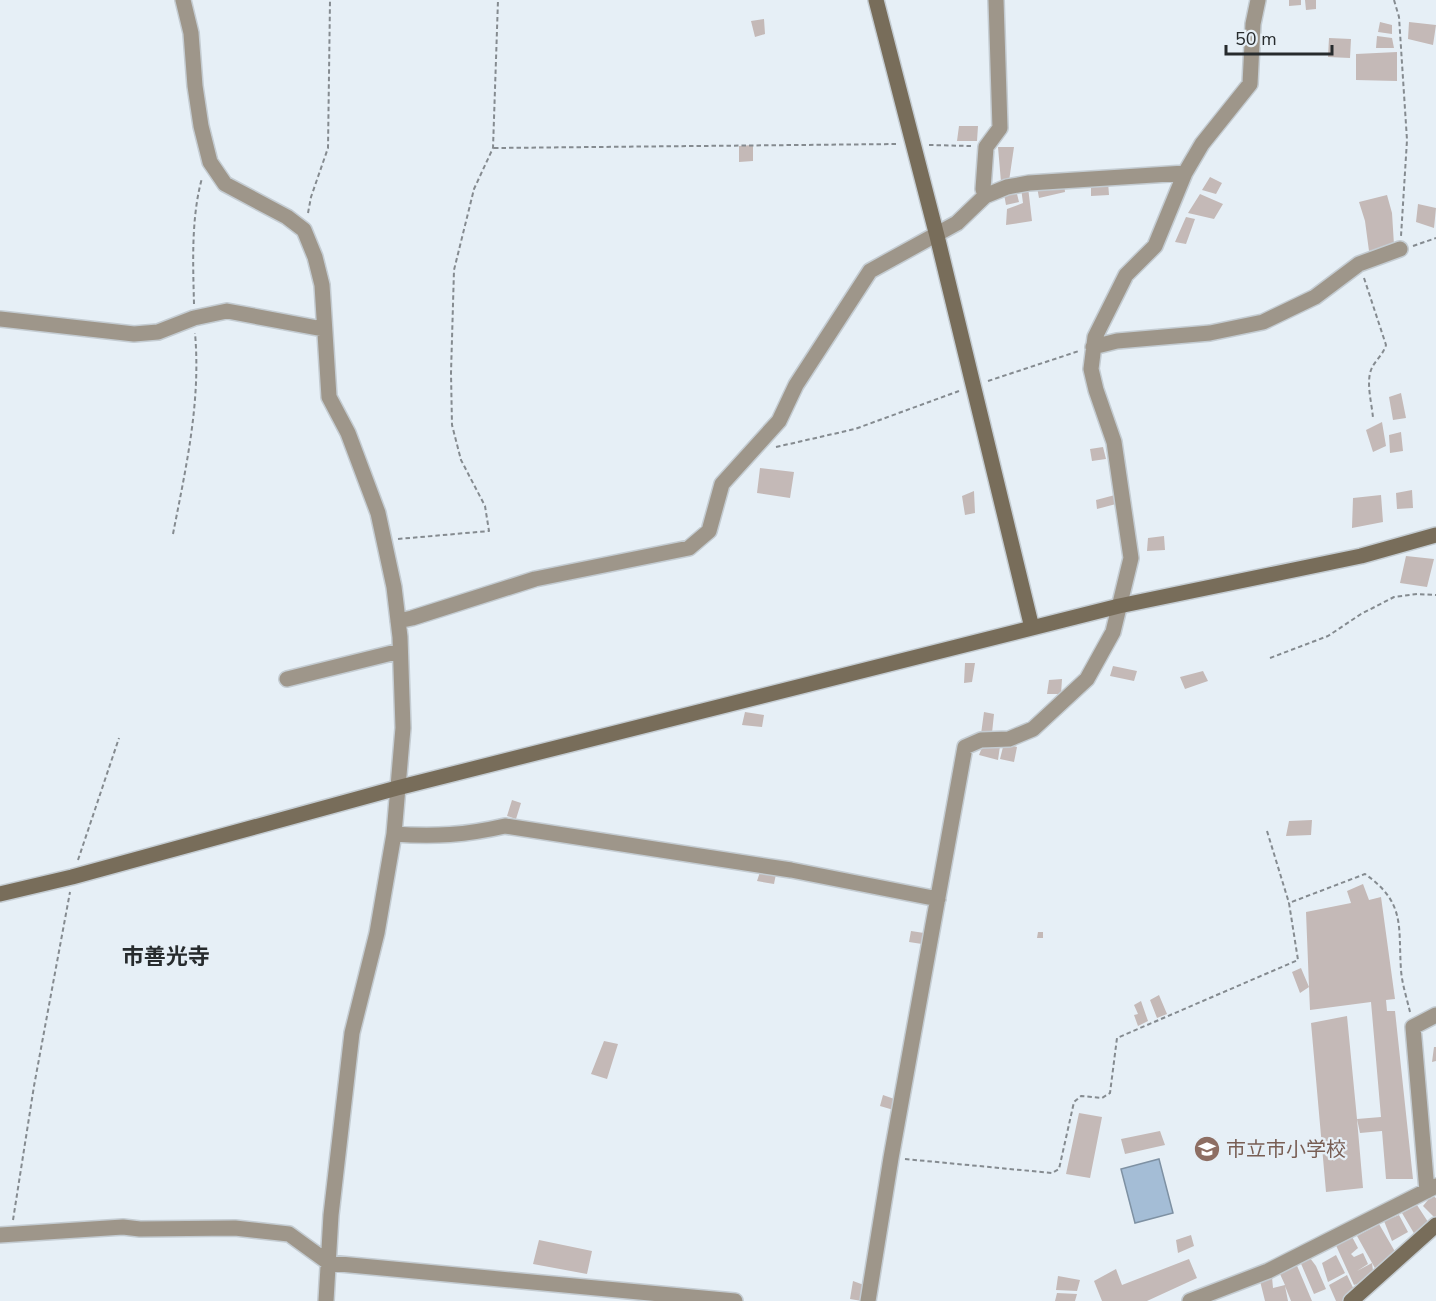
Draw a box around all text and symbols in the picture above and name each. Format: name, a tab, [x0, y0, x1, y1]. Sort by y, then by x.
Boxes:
scale bar	[1226, 18, 1332, 56]
text: 50 m	[1235, 27, 1277, 51]
district label: 市善光寺	[122, 942, 210, 972]
school or university icon: 市立市小学校	[1192, 1134, 1222, 1164]
place label: 市立市小学校	[1226, 1136, 1346, 1163]

